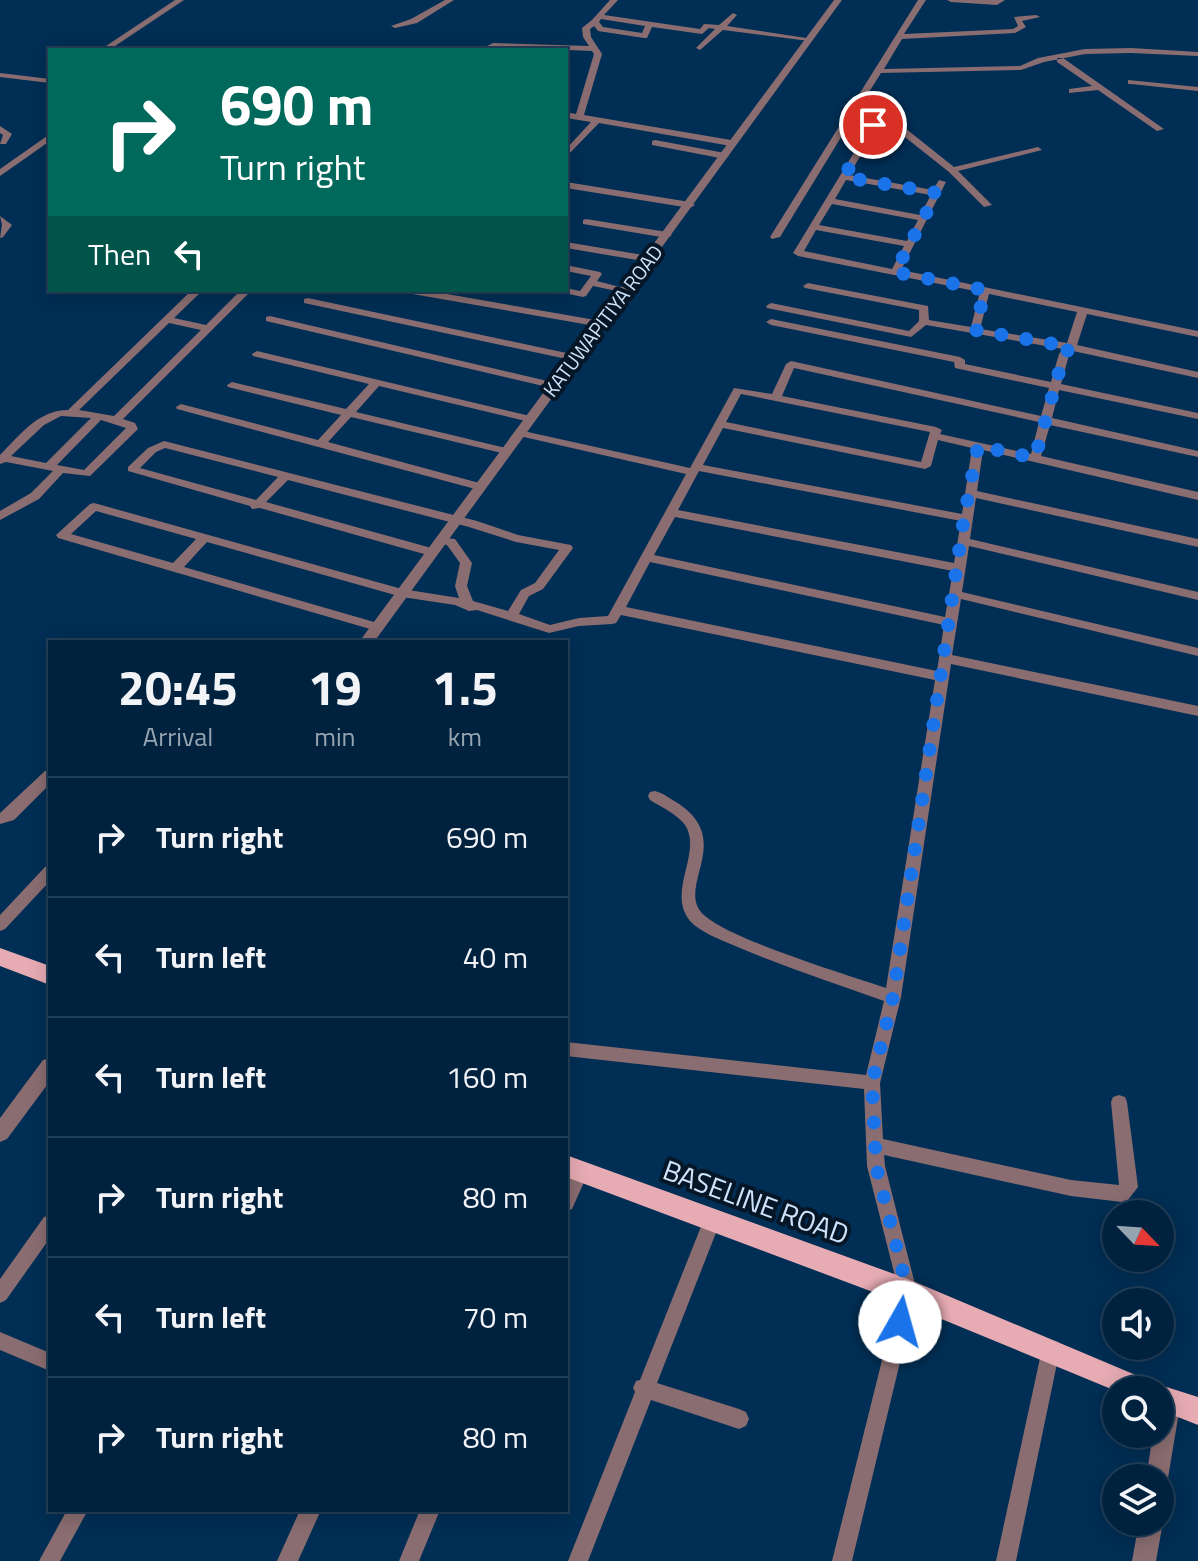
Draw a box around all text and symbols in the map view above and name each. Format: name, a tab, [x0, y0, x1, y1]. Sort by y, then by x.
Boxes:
text: 690 m	[220, 62, 373, 147]
icon: right	[88, 80, 192, 184]
pin	[839, 91, 907, 159]
icon: arrive	[851, 103, 895, 147]
text: Turn right	[220, 139, 365, 194]
text: Then	[88, 231, 151, 277]
icon: left	[167, 232, 211, 276]
street label: KATUWAPITIYA ROAD	[535, 238, 670, 403]
text: 20:45	[118, 651, 238, 724]
text: 19	[308, 651, 362, 724]
text: 1.5	[432, 651, 498, 724]
text: Arrival	[143, 717, 213, 756]
text: min	[314, 717, 356, 756]
text: km	[448, 717, 482, 756]
text: Turn right	[156, 814, 284, 860]
text: 690 m	[446, 814, 528, 860]
icon: right	[88, 815, 132, 859]
text: Turn left	[156, 934, 266, 980]
text: 40 m	[463, 934, 528, 980]
icon: left	[88, 935, 132, 979]
text: Turn left	[156, 1054, 266, 1100]
text: 160 m	[446, 1054, 528, 1100]
icon: left	[88, 1055, 132, 1099]
street label: BASELINE ROAD	[657, 1148, 855, 1255]
text: Turn right	[156, 1174, 284, 1220]
text: 80 m	[463, 1174, 528, 1220]
icon: right	[88, 1175, 132, 1219]
north arrow	[1102, 1200, 1174, 1272]
map controls	[1102, 1200, 1174, 1536]
position arrow	[858, 1280, 942, 1364]
button: sound	[1102, 1288, 1174, 1360]
text: Turn left	[156, 1294, 266, 1340]
text: 70 m	[463, 1294, 528, 1340]
icon: left	[88, 1295, 132, 1339]
button: search	[1102, 1376, 1174, 1448]
text: Turn right	[156, 1414, 284, 1460]
text: 80 m	[463, 1414, 528, 1460]
icon: right	[88, 1415, 132, 1459]
button: layers	[1102, 1464, 1174, 1536]

